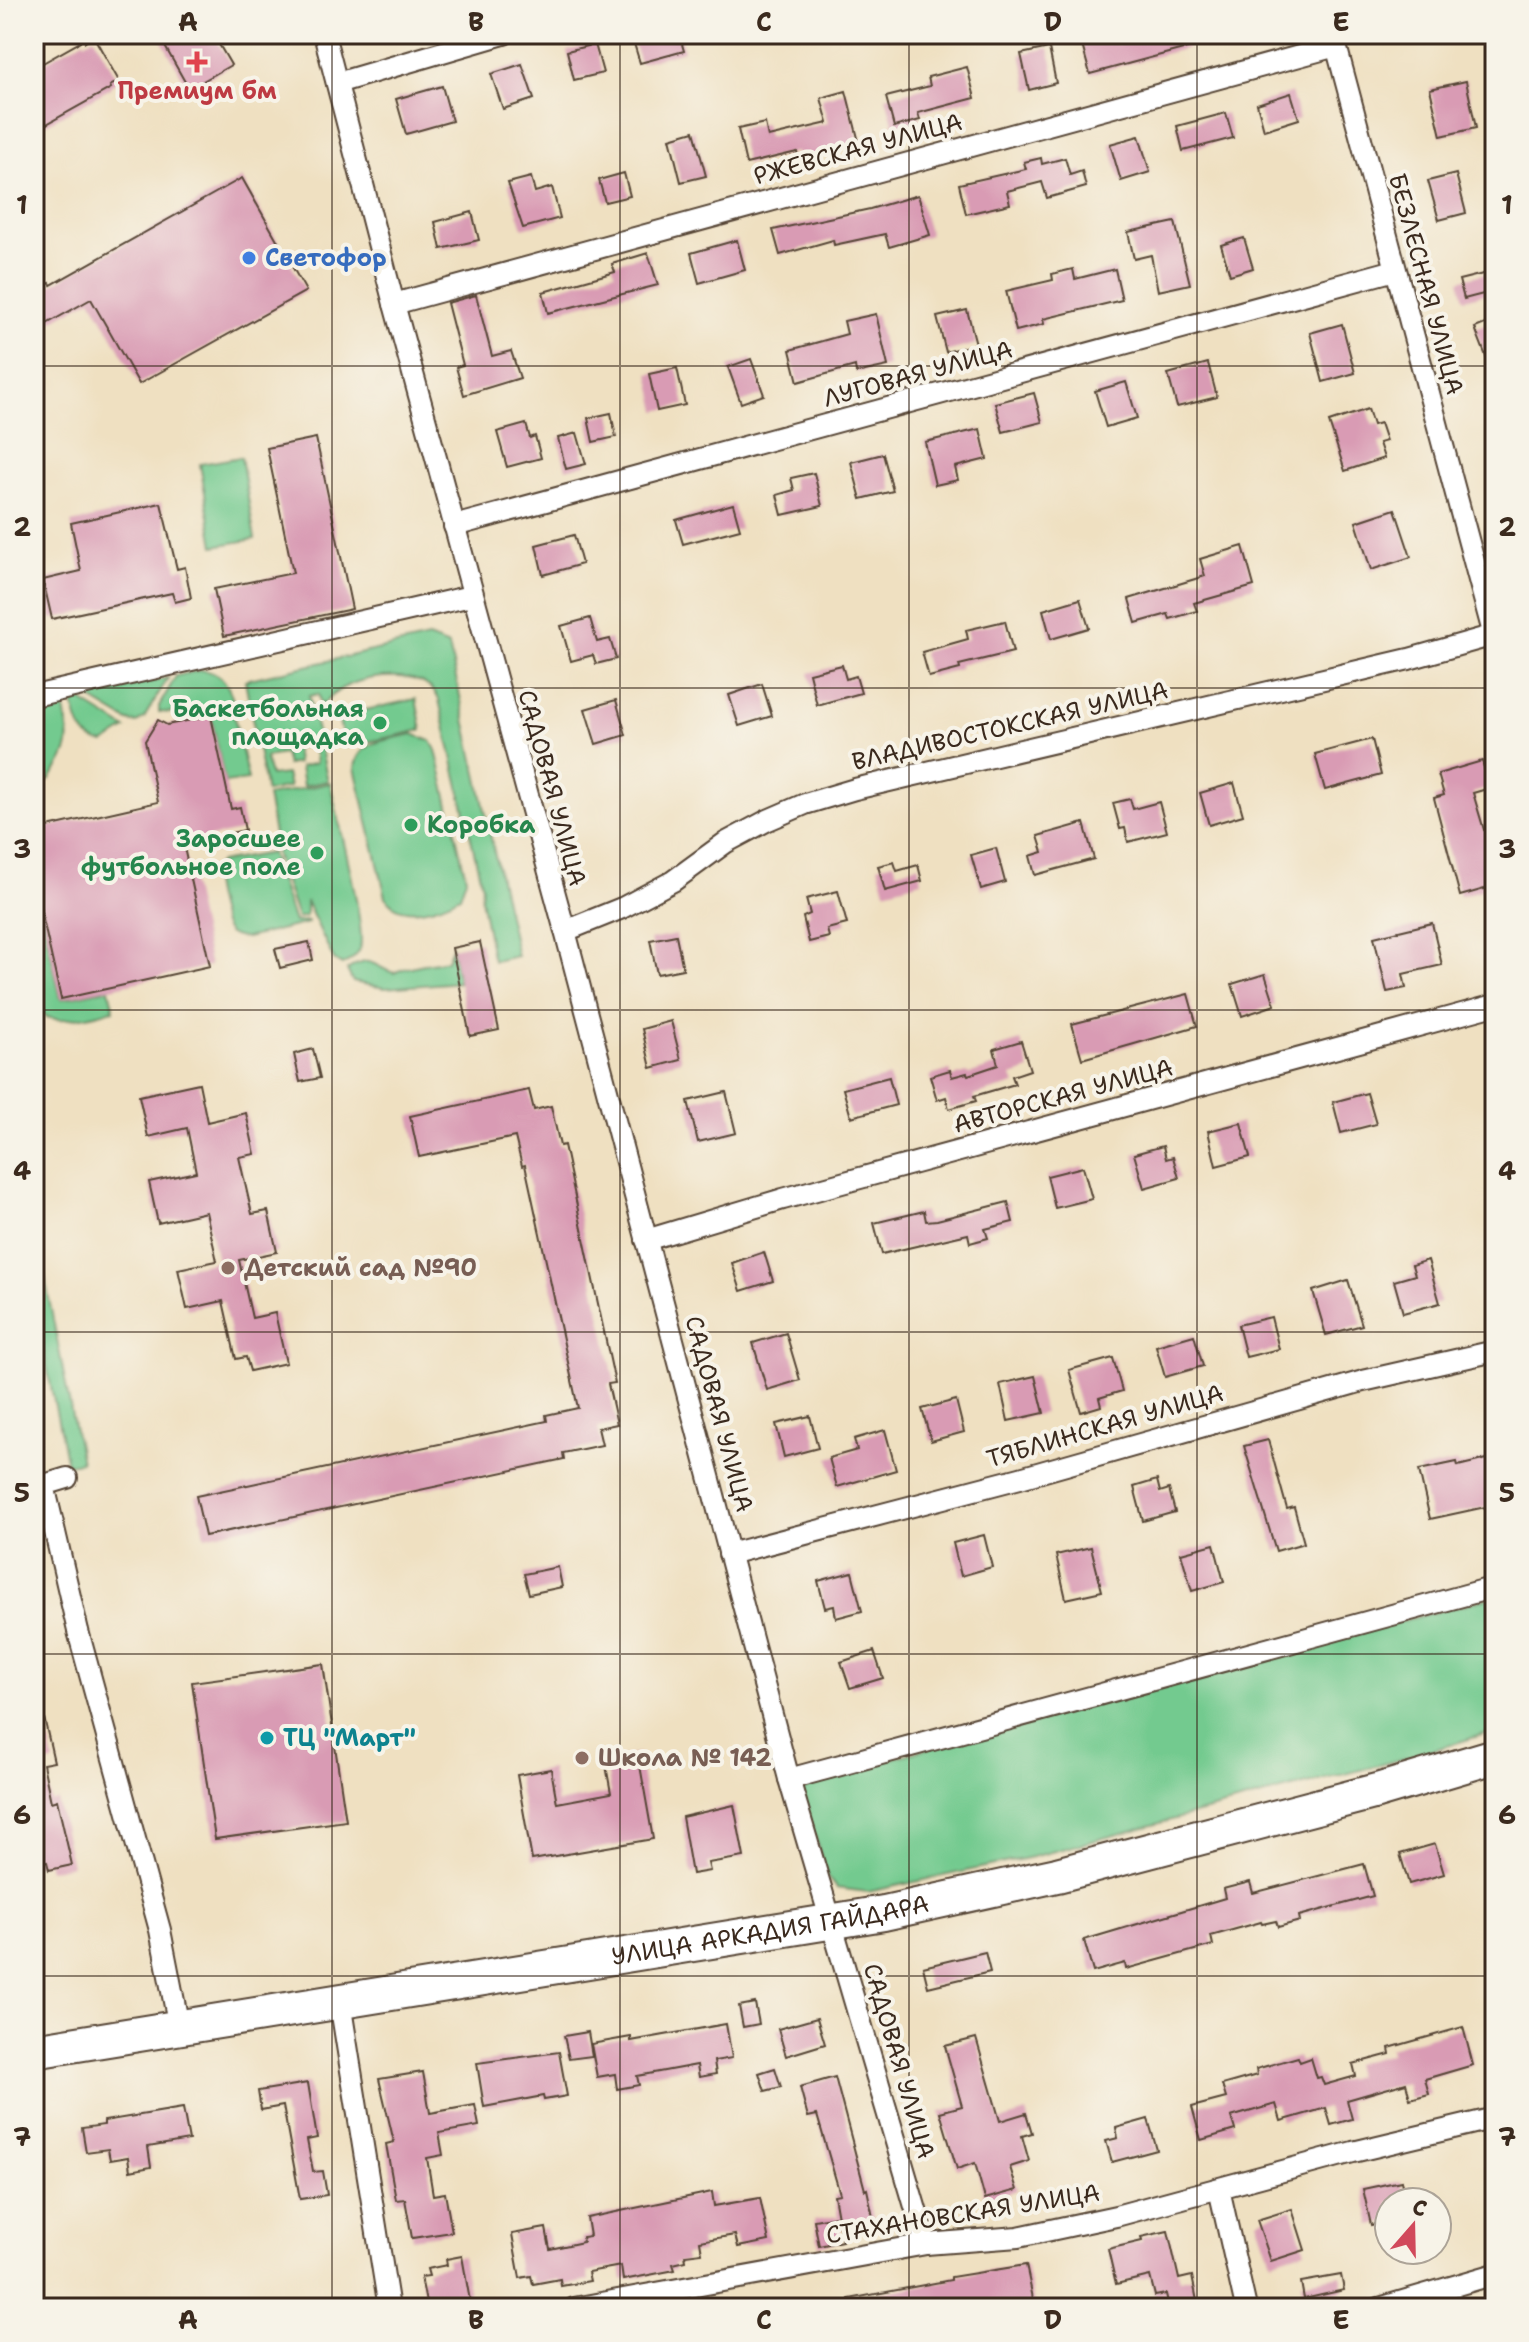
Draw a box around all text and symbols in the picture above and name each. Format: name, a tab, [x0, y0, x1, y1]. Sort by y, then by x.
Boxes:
text: A	[178, 4, 198, 39]
text: B	[468, 4, 484, 39]
text: C	[756, 4, 772, 39]
text: D	[1044, 4, 1062, 39]
text: E	[1332, 4, 1350, 39]
marker: Премиум бм	[186, 51, 208, 73]
place label: Премиум бм	[117, 75, 277, 107]
street label: РЖЕВСКАЯ УЛИЦА	[750, 106, 966, 192]
street label: БЕЗЛЕСНАЯ УЛИЦА	[1381, 170, 1471, 398]
text: 1	[16, 187, 28, 222]
text: 1	[1501, 187, 1513, 222]
place label: Светофор	[265, 242, 387, 274]
marker: Светофор	[240, 249, 258, 267]
street label: ЛУГОВАЯ УЛИЦА	[820, 333, 1016, 415]
text: 2	[13, 509, 31, 544]
text: 2	[1498, 509, 1516, 544]
street label: ВЛАДИВОСТОКСКАЯ УЛИЦА	[849, 674, 1171, 778]
street label: САДОВАЯ УЛИЦА	[510, 686, 594, 890]
place label: Баскетбольная площадка	[172, 693, 365, 753]
marker: Баскетбольная площадка	[371, 714, 389, 732]
place label: Коробка	[427, 809, 536, 841]
marker: Коробка	[402, 816, 420, 834]
place label: Заросшее футбольное поле	[81, 823, 301, 883]
text: 3	[13, 831, 31, 866]
text: 3	[1498, 831, 1516, 866]
marker: Заросшее футбольное поле	[308, 844, 326, 862]
street label: АВТОРСКАЯ УЛИЦА	[950, 1051, 1176, 1141]
text: 4	[13, 1153, 31, 1188]
text: 4	[1498, 1153, 1516, 1188]
place label: Детский сад №90	[244, 1252, 477, 1284]
marker: Детский сад №90	[219, 1259, 237, 1277]
street label: САДОВАЯ УЛИЦА	[677, 1312, 761, 1516]
street label: ТЯБЛИНСКАЯ УЛИЦА	[983, 1377, 1227, 1475]
text: 5	[14, 1475, 30, 1510]
text: 5	[1499, 1475, 1515, 1510]
place label: ТЦ "Март"	[283, 1722, 416, 1754]
marker: ТЦ "Март"	[258, 1729, 276, 1747]
place label: Школа № 142	[598, 1742, 772, 1774]
marker: Школа № 142	[573, 1749, 591, 1767]
text: 6	[13, 1797, 31, 1832]
text: 6	[1498, 1797, 1516, 1832]
street label: УЛИЦА АРКАДИЯ ГАЙДАРА	[609, 1888, 932, 1973]
street label: САДОВАЯ УЛИЦА	[856, 1960, 942, 2162]
text: 7	[13, 2119, 31, 2154]
text: 7	[1498, 2119, 1516, 2154]
street label: СТАХАНОВСКАЯ УЛИЦА	[824, 2177, 1102, 2251]
north arrow	[1373, 2186, 1453, 2266]
text: С	[1408, 2192, 1431, 2224]
text: A	[178, 2302, 198, 2337]
text: B	[468, 2302, 484, 2337]
text: C	[756, 2302, 772, 2337]
text: D	[1044, 2302, 1062, 2337]
text: E	[1332, 2302, 1350, 2337]

